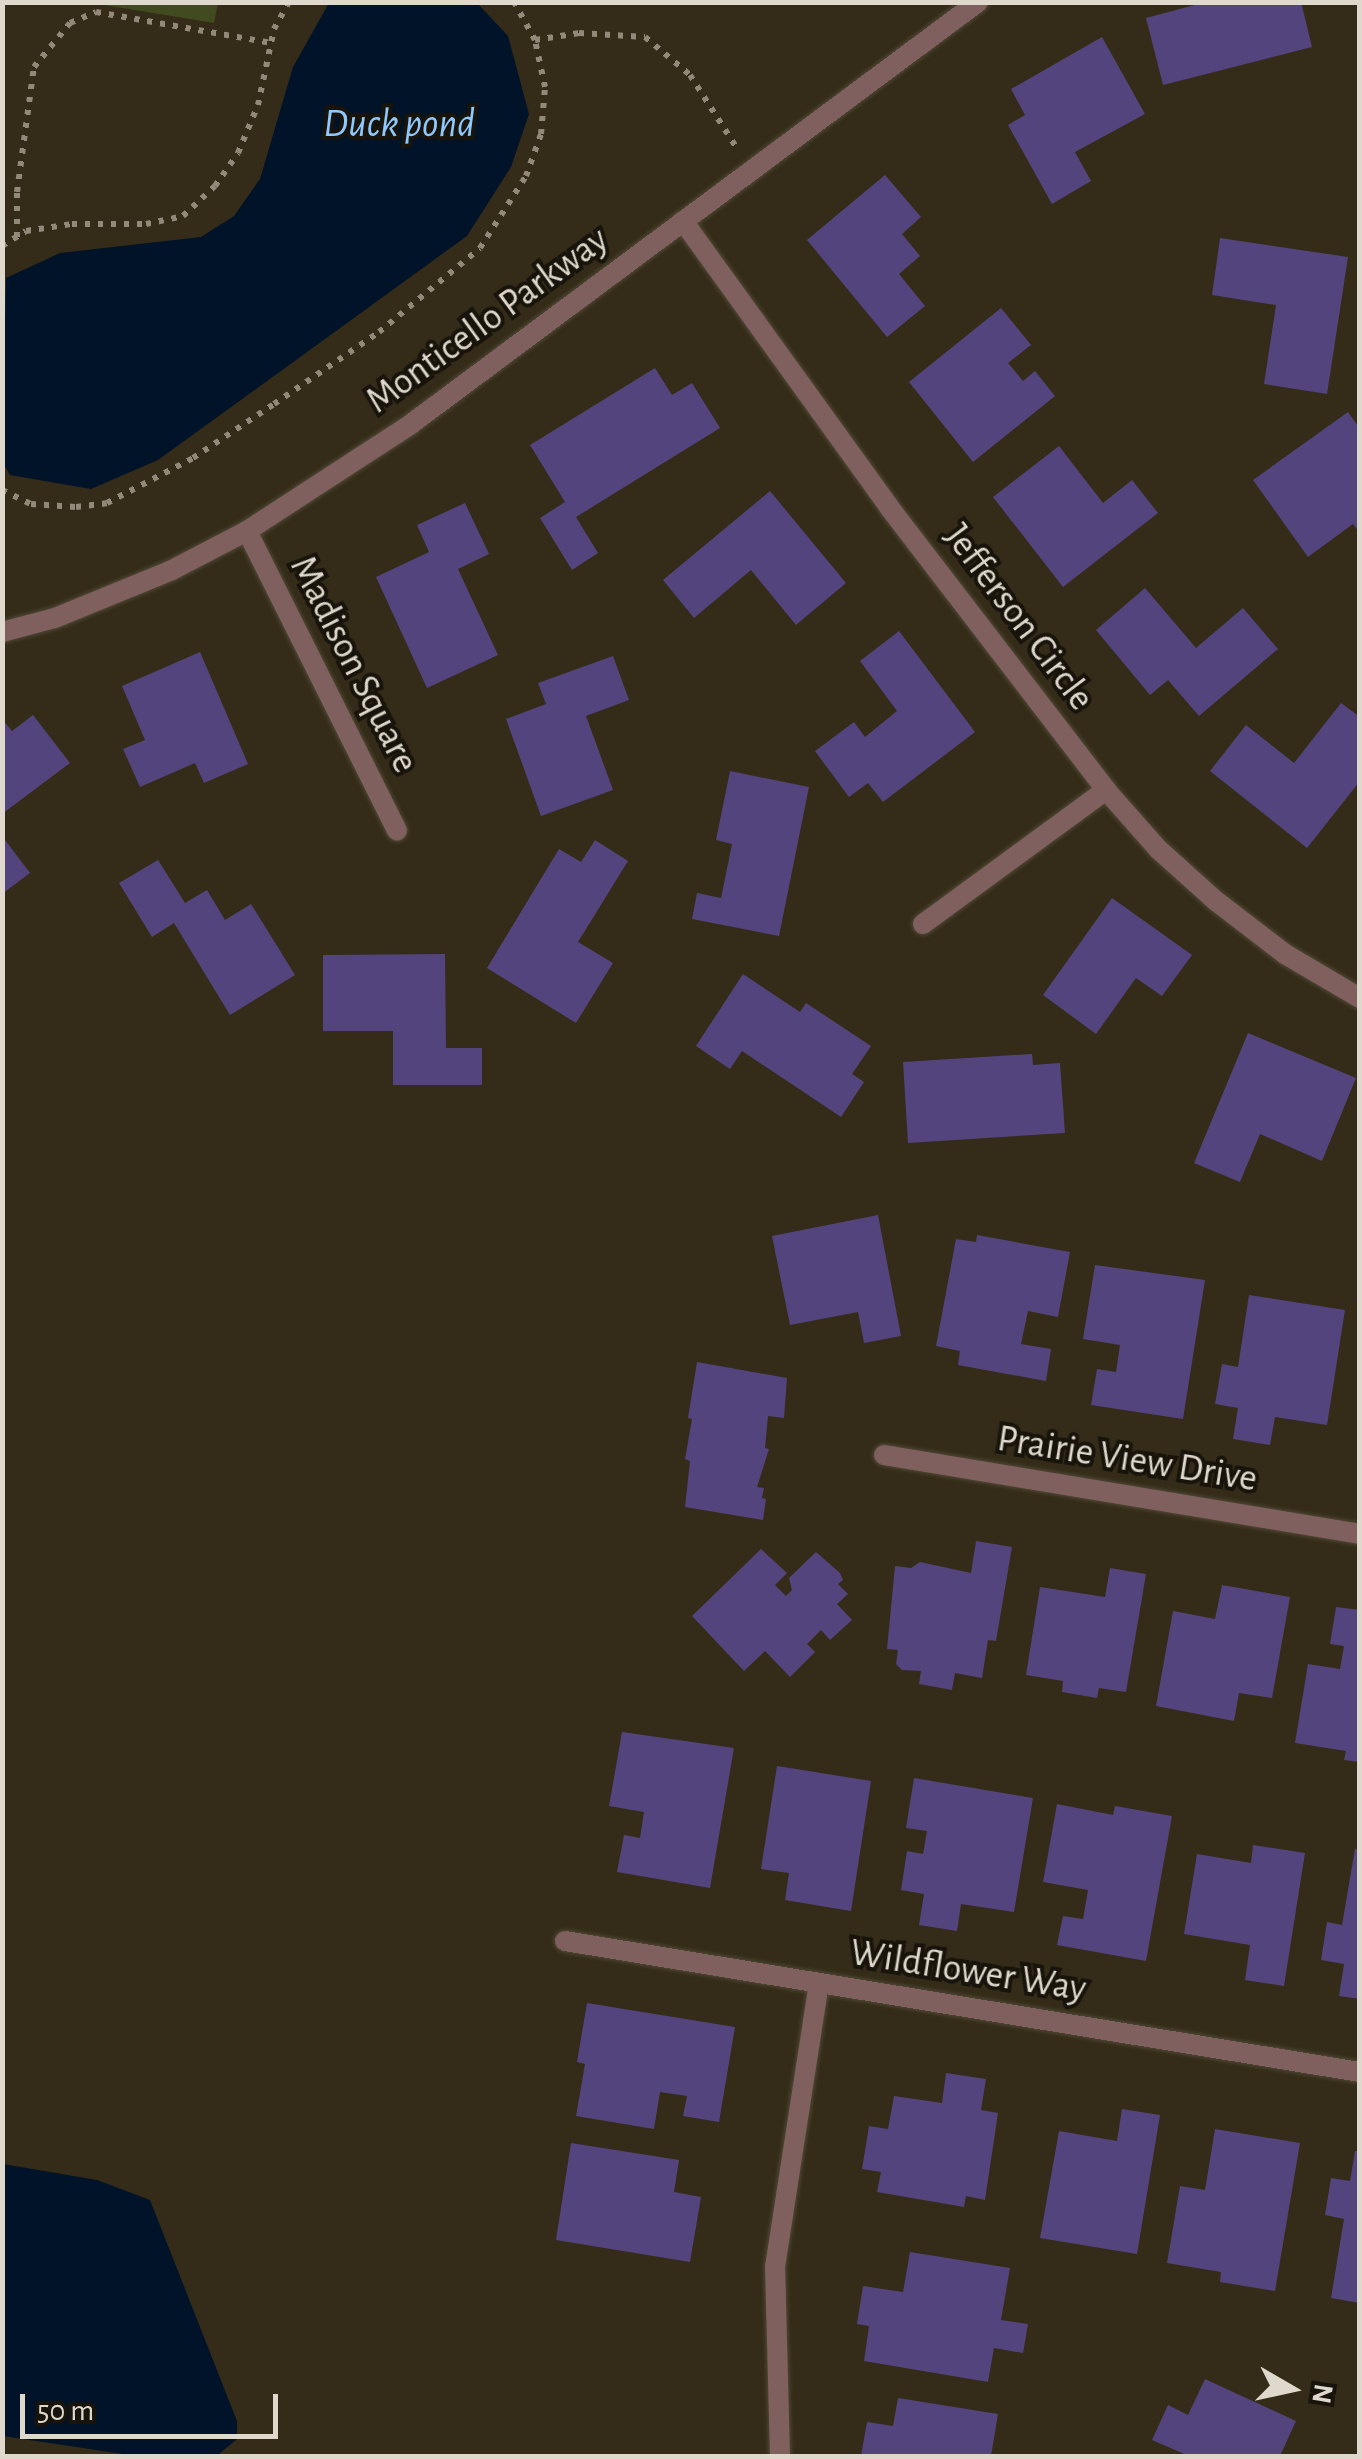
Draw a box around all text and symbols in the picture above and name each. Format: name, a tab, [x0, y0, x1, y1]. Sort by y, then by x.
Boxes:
water label: Duck pond	[323, 100, 475, 148]
street label: Monticello Parkway	[358, 218, 618, 424]
street label: Jefferson Circle	[933, 516, 1103, 720]
street label: Madison Square	[279, 549, 427, 781]
street label: Prairie View Drive	[994, 1417, 1260, 1503]
street label: Wildflower Way	[847, 1931, 1089, 2013]
north arrow	[1242, 2339, 1342, 2439]
scale bar	[25, 2374, 282, 2436]
text: N	[1306, 2382, 1337, 2405]
text: 50 m	[37, 2396, 94, 2426]

